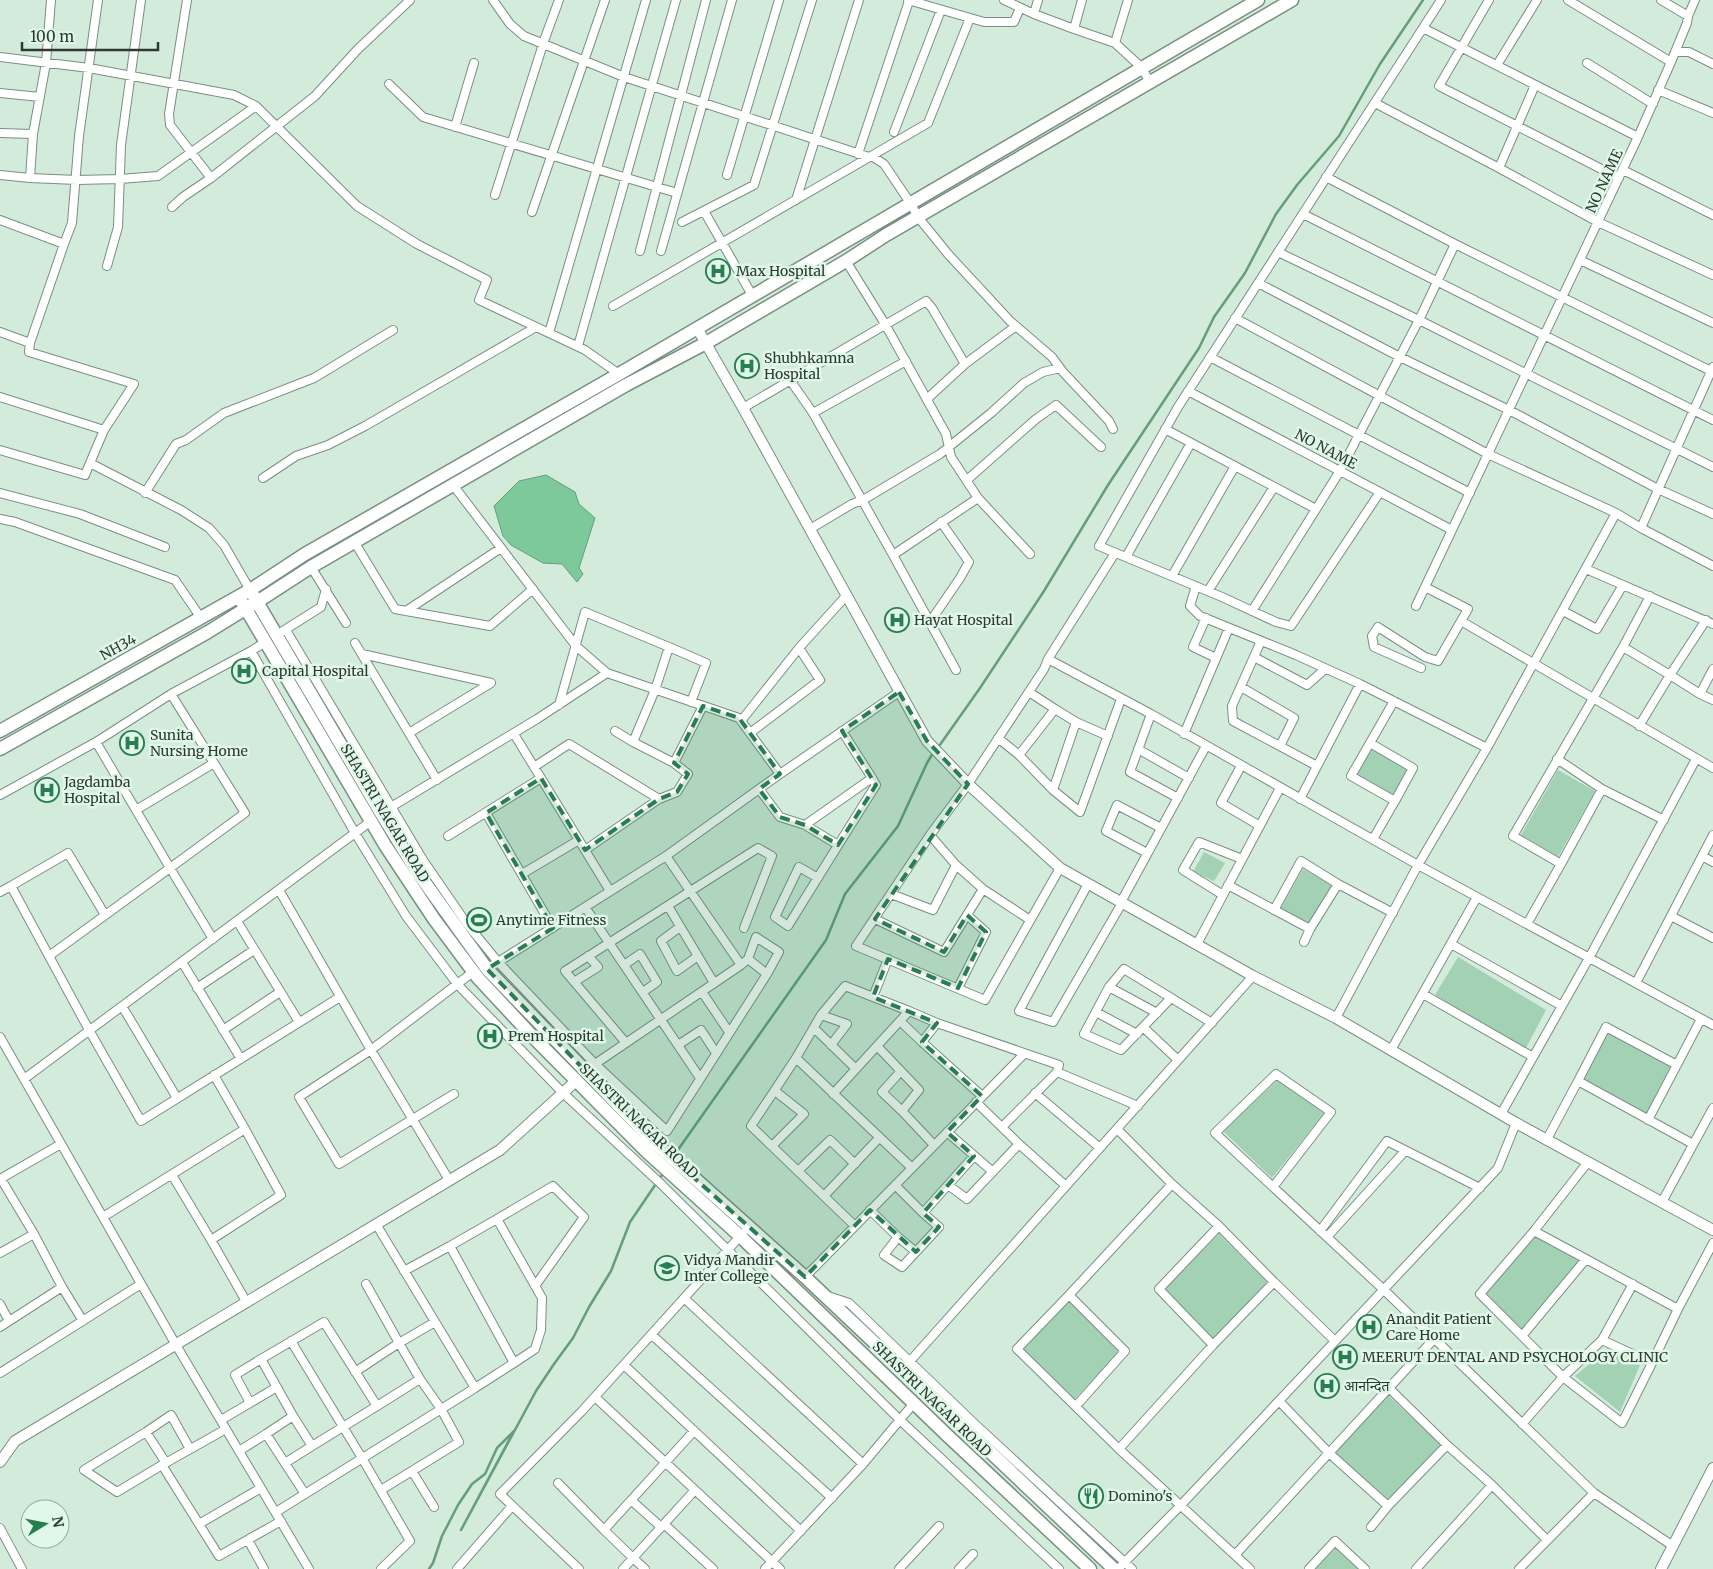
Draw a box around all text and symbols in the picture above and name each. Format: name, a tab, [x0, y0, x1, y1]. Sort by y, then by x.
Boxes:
scale bar	[22, 20, 159, 52]
text: 100 m	[30, 27, 74, 46]
street label: NO NAME	[1581, 146, 1627, 216]
hospital icon: Max Hospital	[705, 258, 731, 284]
place label: Max Hospital	[736, 262, 826, 280]
place label: Shubhkamna Hospital	[764, 349, 855, 383]
hospital icon: Shubhkamna Hospital	[734, 353, 760, 379]
street label: NO NAME	[1292, 425, 1360, 473]
hospital icon: Hayat Hospital	[884, 607, 910, 633]
place label: Hayat Hospital	[914, 611, 1014, 629]
street label: NH34	[97, 630, 140, 664]
hospital icon: Capital Hospital	[231, 658, 257, 684]
place label: Capital Hospital	[262, 662, 369, 680]
place label: Sunita Nursing Home	[150, 726, 248, 760]
hospital icon: Sunita Nursing Home	[119, 730, 145, 756]
street label: SHASTRI NAGAR ROAD	[336, 740, 434, 886]
place label: Jagdamba Hospital	[63, 773, 131, 807]
hospital icon: Jagdamba Hospital	[34, 777, 60, 803]
sports icon: Anytime Fitness	[466, 907, 492, 933]
place label: Anytime Fitness	[495, 911, 607, 929]
hospital icon: Prem Hospital	[477, 1023, 503, 1049]
place label: Prem Hospital	[508, 1027, 604, 1045]
street label: SHASTRI NAGAR ROAD	[576, 1059, 703, 1183]
place label: Vidya Mandir Inter College	[683, 1251, 775, 1285]
school or university icon: Vidya Mandir Inter College	[654, 1255, 680, 1281]
place label: Anandit Patient Care Home	[1385, 1310, 1492, 1344]
hospital icon: Anandit Patient Care Home	[1356, 1314, 1382, 1340]
street label: SHASTRI NAGAR ROAD	[869, 1337, 996, 1461]
hospital icon: MEERUT DENTAL AND PSYCHOLOGY CLINIC	[1332, 1344, 1358, 1370]
place label: MEERUT DENTAL AND PSYCHOLOGY CLINIC	[1362, 1348, 1668, 1366]
hospital icon: आनन्दित	[1314, 1373, 1340, 1399]
place label: आनन्दित	[1344, 1377, 1390, 1395]
restaurant icon: Domino's	[1078, 1483, 1104, 1509]
place label: Domino's	[1108, 1487, 1173, 1505]
north arrow	[20, 1499, 70, 1549]
text: N	[48, 1515, 68, 1529]

